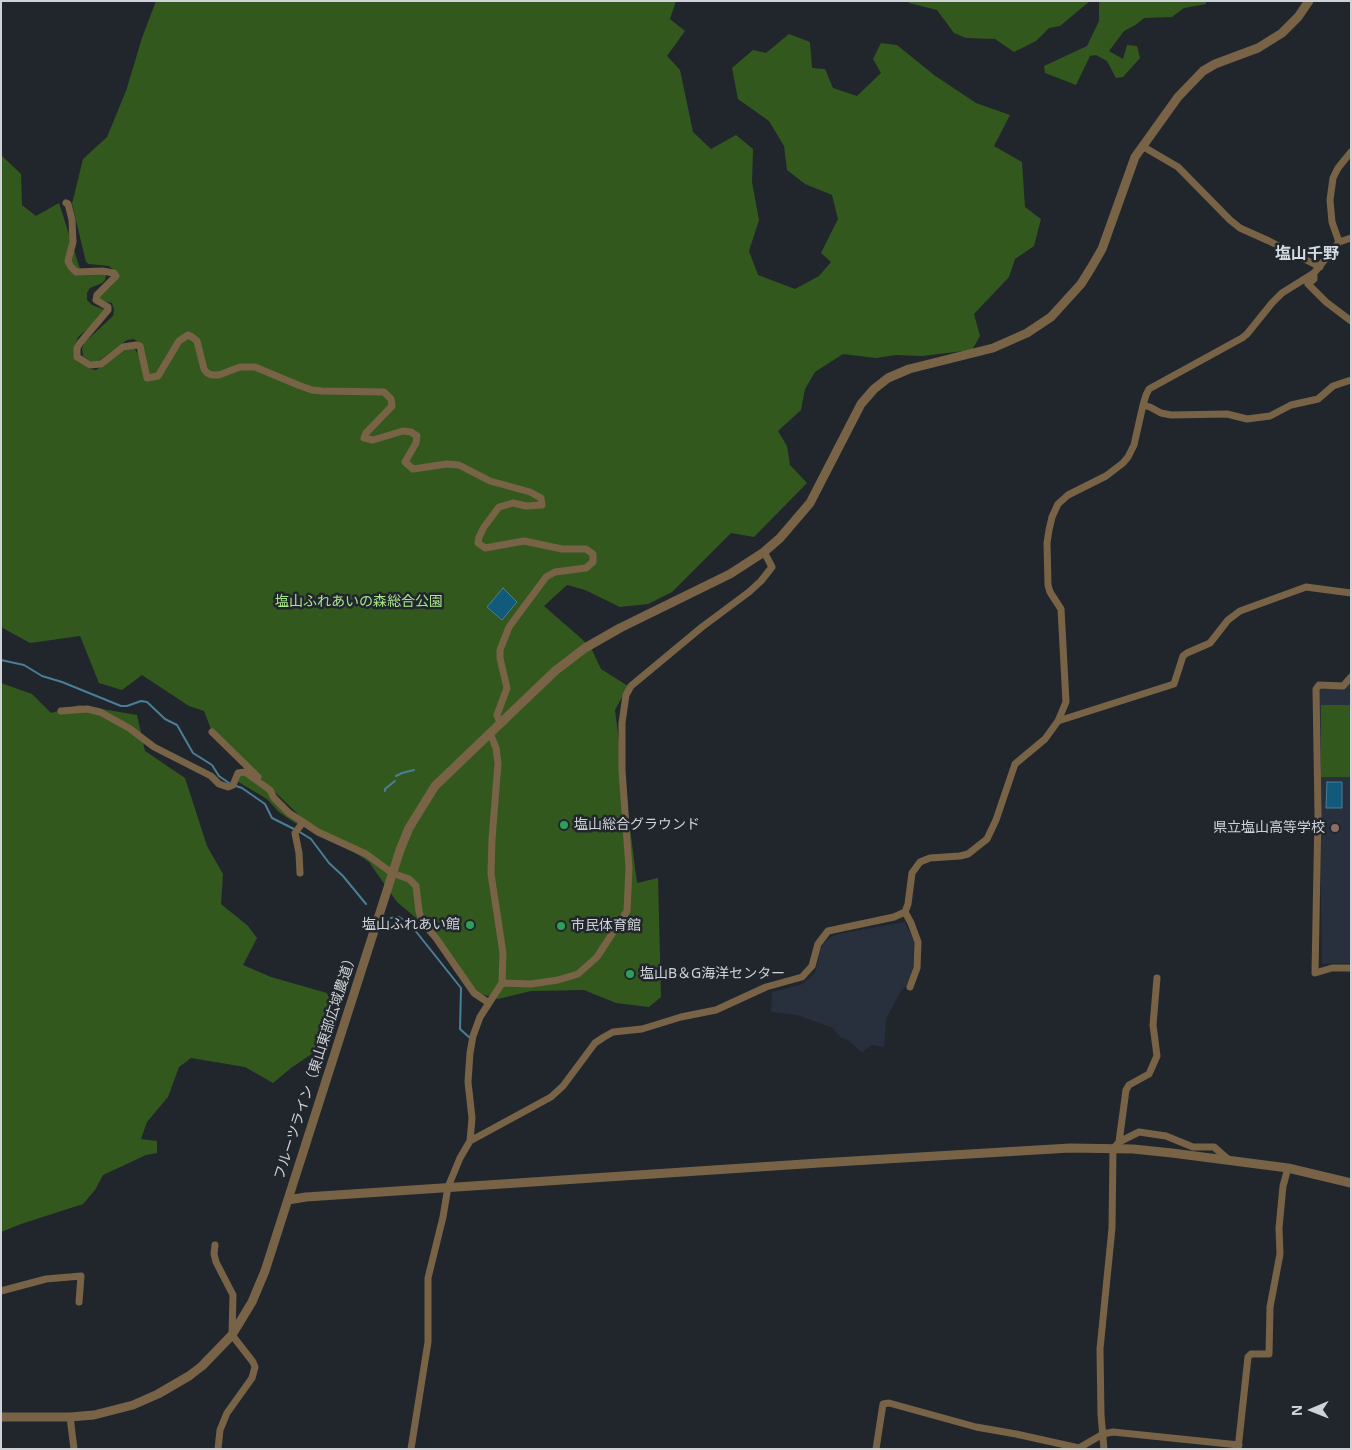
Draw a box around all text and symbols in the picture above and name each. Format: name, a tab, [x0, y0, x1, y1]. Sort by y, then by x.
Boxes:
district label: 塩山千野	[1275, 244, 1339, 264]
park label: 塩山ふれあいの森総合公園	[275, 594, 443, 610]
place label: 塩山総合グラウンド	[574, 817, 700, 833]
marker: 塩山総合グラウンド	[558, 819, 570, 831]
place label: 県立塩山高等学校	[1213, 820, 1325, 836]
marker: 県立塩山高等学校	[1329, 822, 1341, 834]
place label: 塩山ふれあい館	[362, 917, 460, 933]
place label: 市民体育館	[571, 918, 641, 934]
marker: 塩山ふれあい館	[464, 919, 476, 931]
marker: 市民体育館	[555, 920, 567, 932]
street label: フルーツライン（東山東部広域農道）	[271, 950, 361, 1182]
place label: 塩山B＆G海洋センター	[640, 966, 785, 982]
marker: 塩山B＆G海洋センター	[624, 968, 636, 980]
north arrow	[1287, 1385, 1337, 1435]
text: N	[1287, 1404, 1306, 1416]

